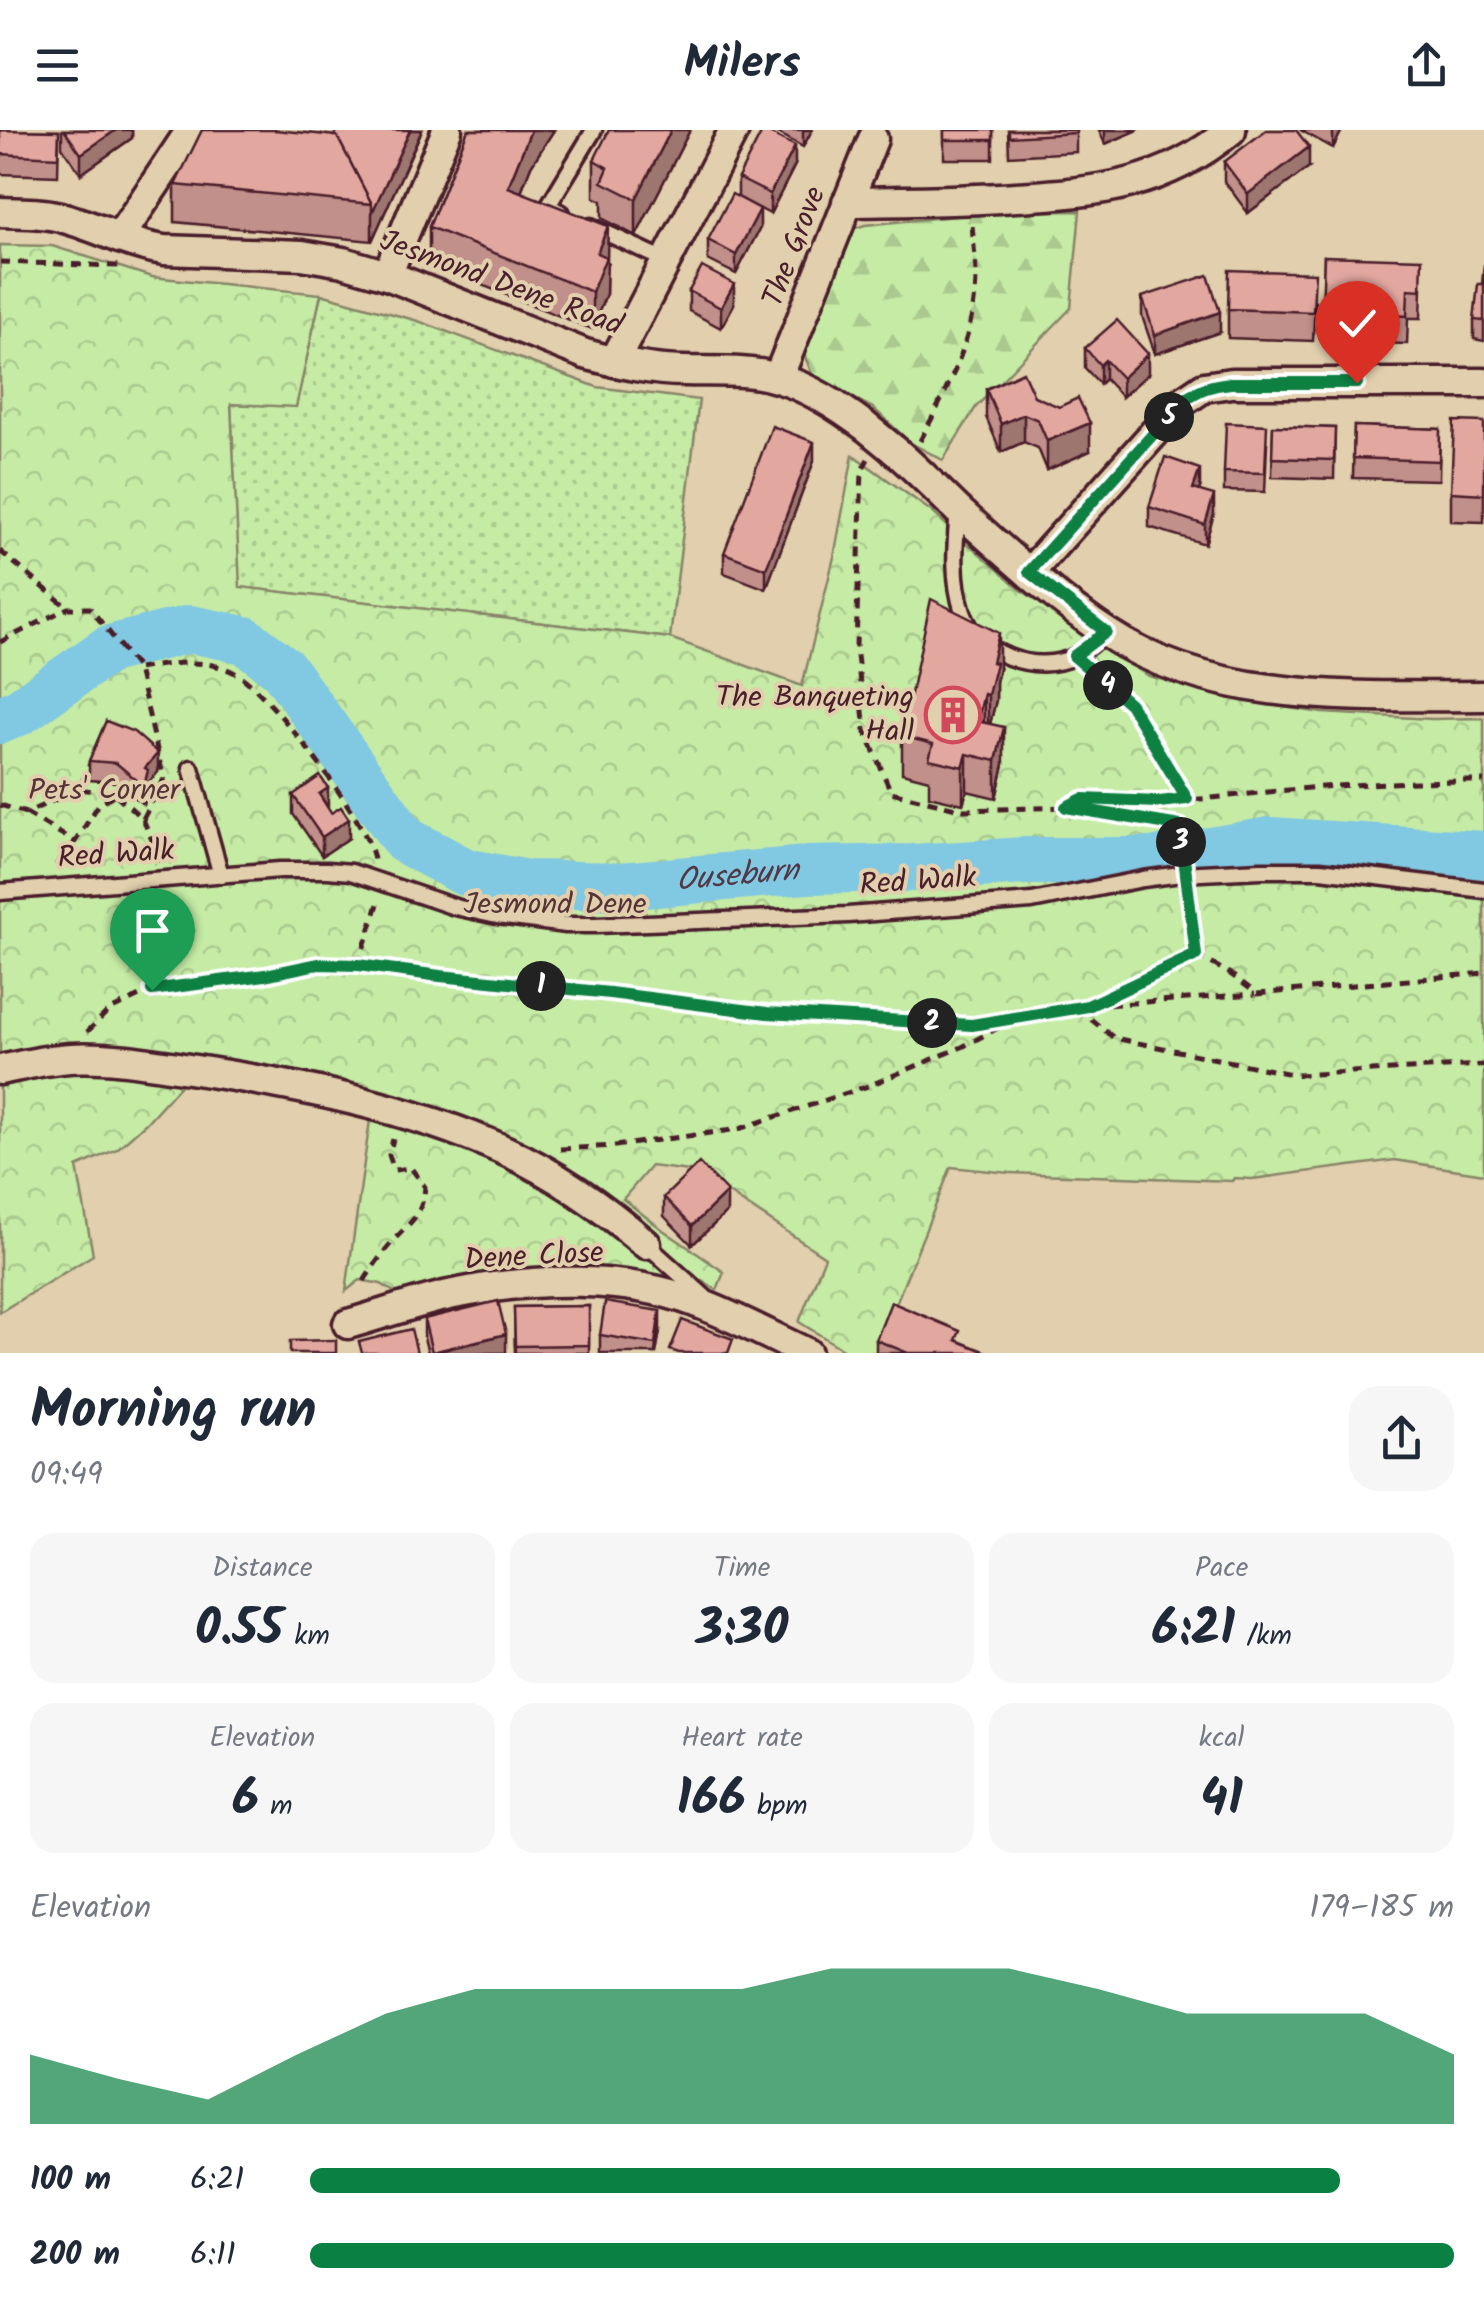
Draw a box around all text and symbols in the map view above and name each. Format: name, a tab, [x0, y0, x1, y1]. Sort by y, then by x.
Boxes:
text: Milers	[684, 29, 800, 101]
icon: menu	[30, 38, 85, 93]
icon: share	[1399, 38, 1454, 93]
street label: The Grove	[750, 180, 840, 314]
street label: Jesmond Dene Road	[373, 218, 630, 351]
pin	[1315, 281, 1400, 384]
icon: check	[1330, 296, 1385, 351]
pin: 5	[1144, 392, 1194, 442]
text: 5	[1162, 394, 1176, 439]
pin: 4	[1083, 660, 1133, 710]
text: 4	[1100, 662, 1116, 707]
place label: The Banqueting Hall	[716, 674, 914, 756]
building icon: The Banqueting Hall	[923, 685, 983, 745]
park label: Pets' Corner	[28, 767, 182, 815]
pin: 3	[1156, 817, 1206, 867]
text: 3	[1173, 819, 1189, 864]
street label: Red Walk	[56, 827, 177, 883]
water label: Ouseburn	[674, 845, 804, 907]
street label: Red Walk	[858, 854, 979, 910]
park label: Jesmond Dene	[463, 881, 647, 929]
pin	[110, 888, 195, 991]
icon: arrive	[125, 903, 180, 958]
pin: 1	[516, 961, 566, 1011]
text: 1	[537, 963, 545, 1008]
pin: 2	[907, 998, 957, 1048]
text: 2	[924, 1000, 940, 1045]
street label: Dene Close	[463, 1229, 605, 1285]
text: Morning run	[30, 1369, 317, 1456]
button: share	[1349, 1386, 1454, 1491]
text: 09:49	[30, 1450, 103, 1501]
text: Distance	[212, 1546, 313, 1591]
text: Time	[714, 1546, 770, 1591]
text: Pace	[1195, 1546, 1248, 1591]
text: 0.55	[195, 1591, 283, 1671]
text: 3:30	[696, 1591, 788, 1671]
text: 6:21	[1152, 1591, 1235, 1671]
text: km	[283, 1614, 330, 1659]
text: /km	[1235, 1614, 1292, 1659]
text: Elevation	[209, 1716, 315, 1761]
text: Heart rate	[681, 1716, 803, 1761]
text: kcal	[1199, 1716, 1244, 1761]
text: 6	[232, 1761, 259, 1841]
text: 166	[677, 1761, 746, 1841]
text: 41	[1200, 1761, 1243, 1841]
text: m	[259, 1784, 293, 1829]
text: bpm	[746, 1784, 807, 1829]
text: Elevation	[30, 1883, 151, 1934]
text: 179–185 m	[1309, 1883, 1454, 1934]
text: 100 m	[30, 2155, 111, 2206]
text: 6:21	[190, 2155, 244, 2206]
text: 200 m	[30, 2230, 120, 2281]
text: 6:11	[190, 2230, 236, 2281]

